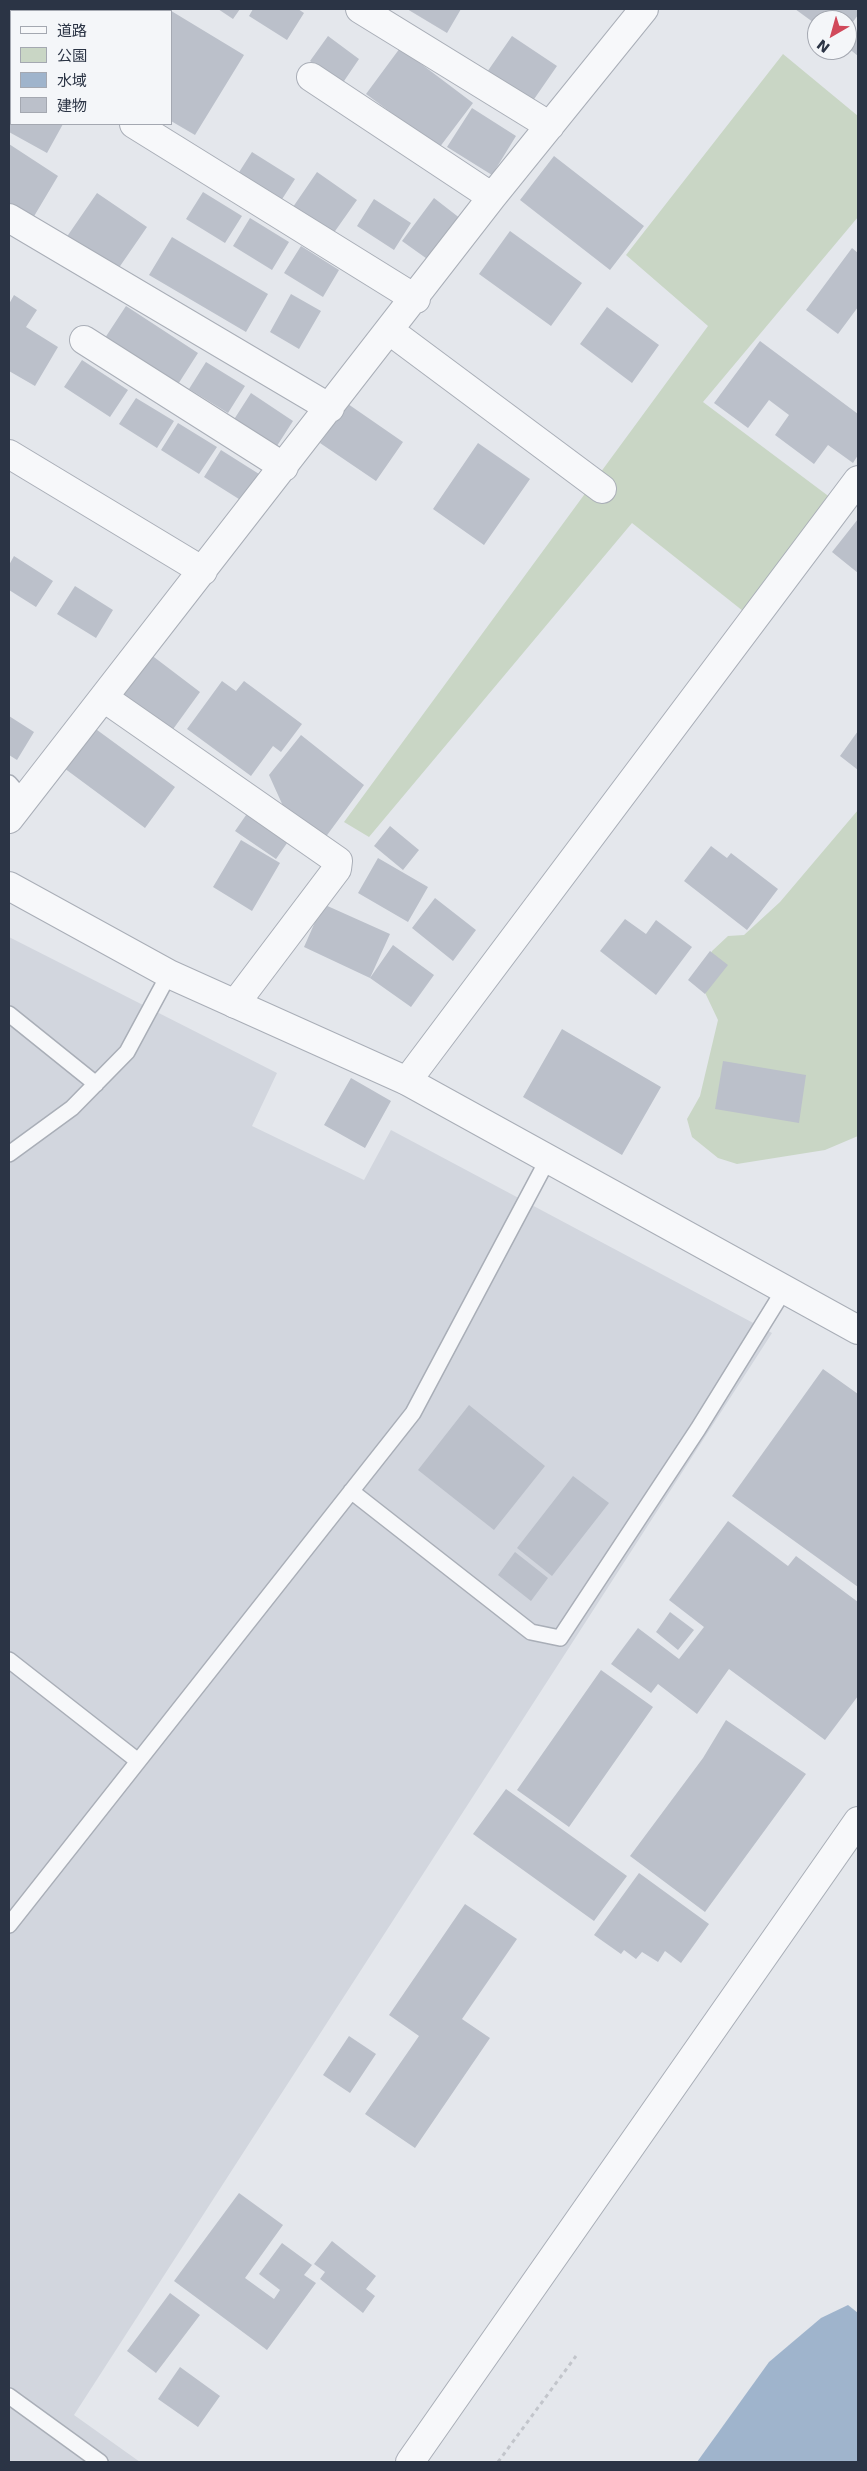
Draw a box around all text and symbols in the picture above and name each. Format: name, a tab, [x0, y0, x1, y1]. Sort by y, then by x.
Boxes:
legend	[10, 10, 172, 125]
north arrow	[807, 10, 857, 60]
text: 道路	[57, 22, 87, 40]
text: N	[814, 36, 833, 56]
text: 公園	[57, 47, 87, 65]
text: 水域	[57, 72, 87, 90]
text: 建物	[57, 97, 87, 115]

